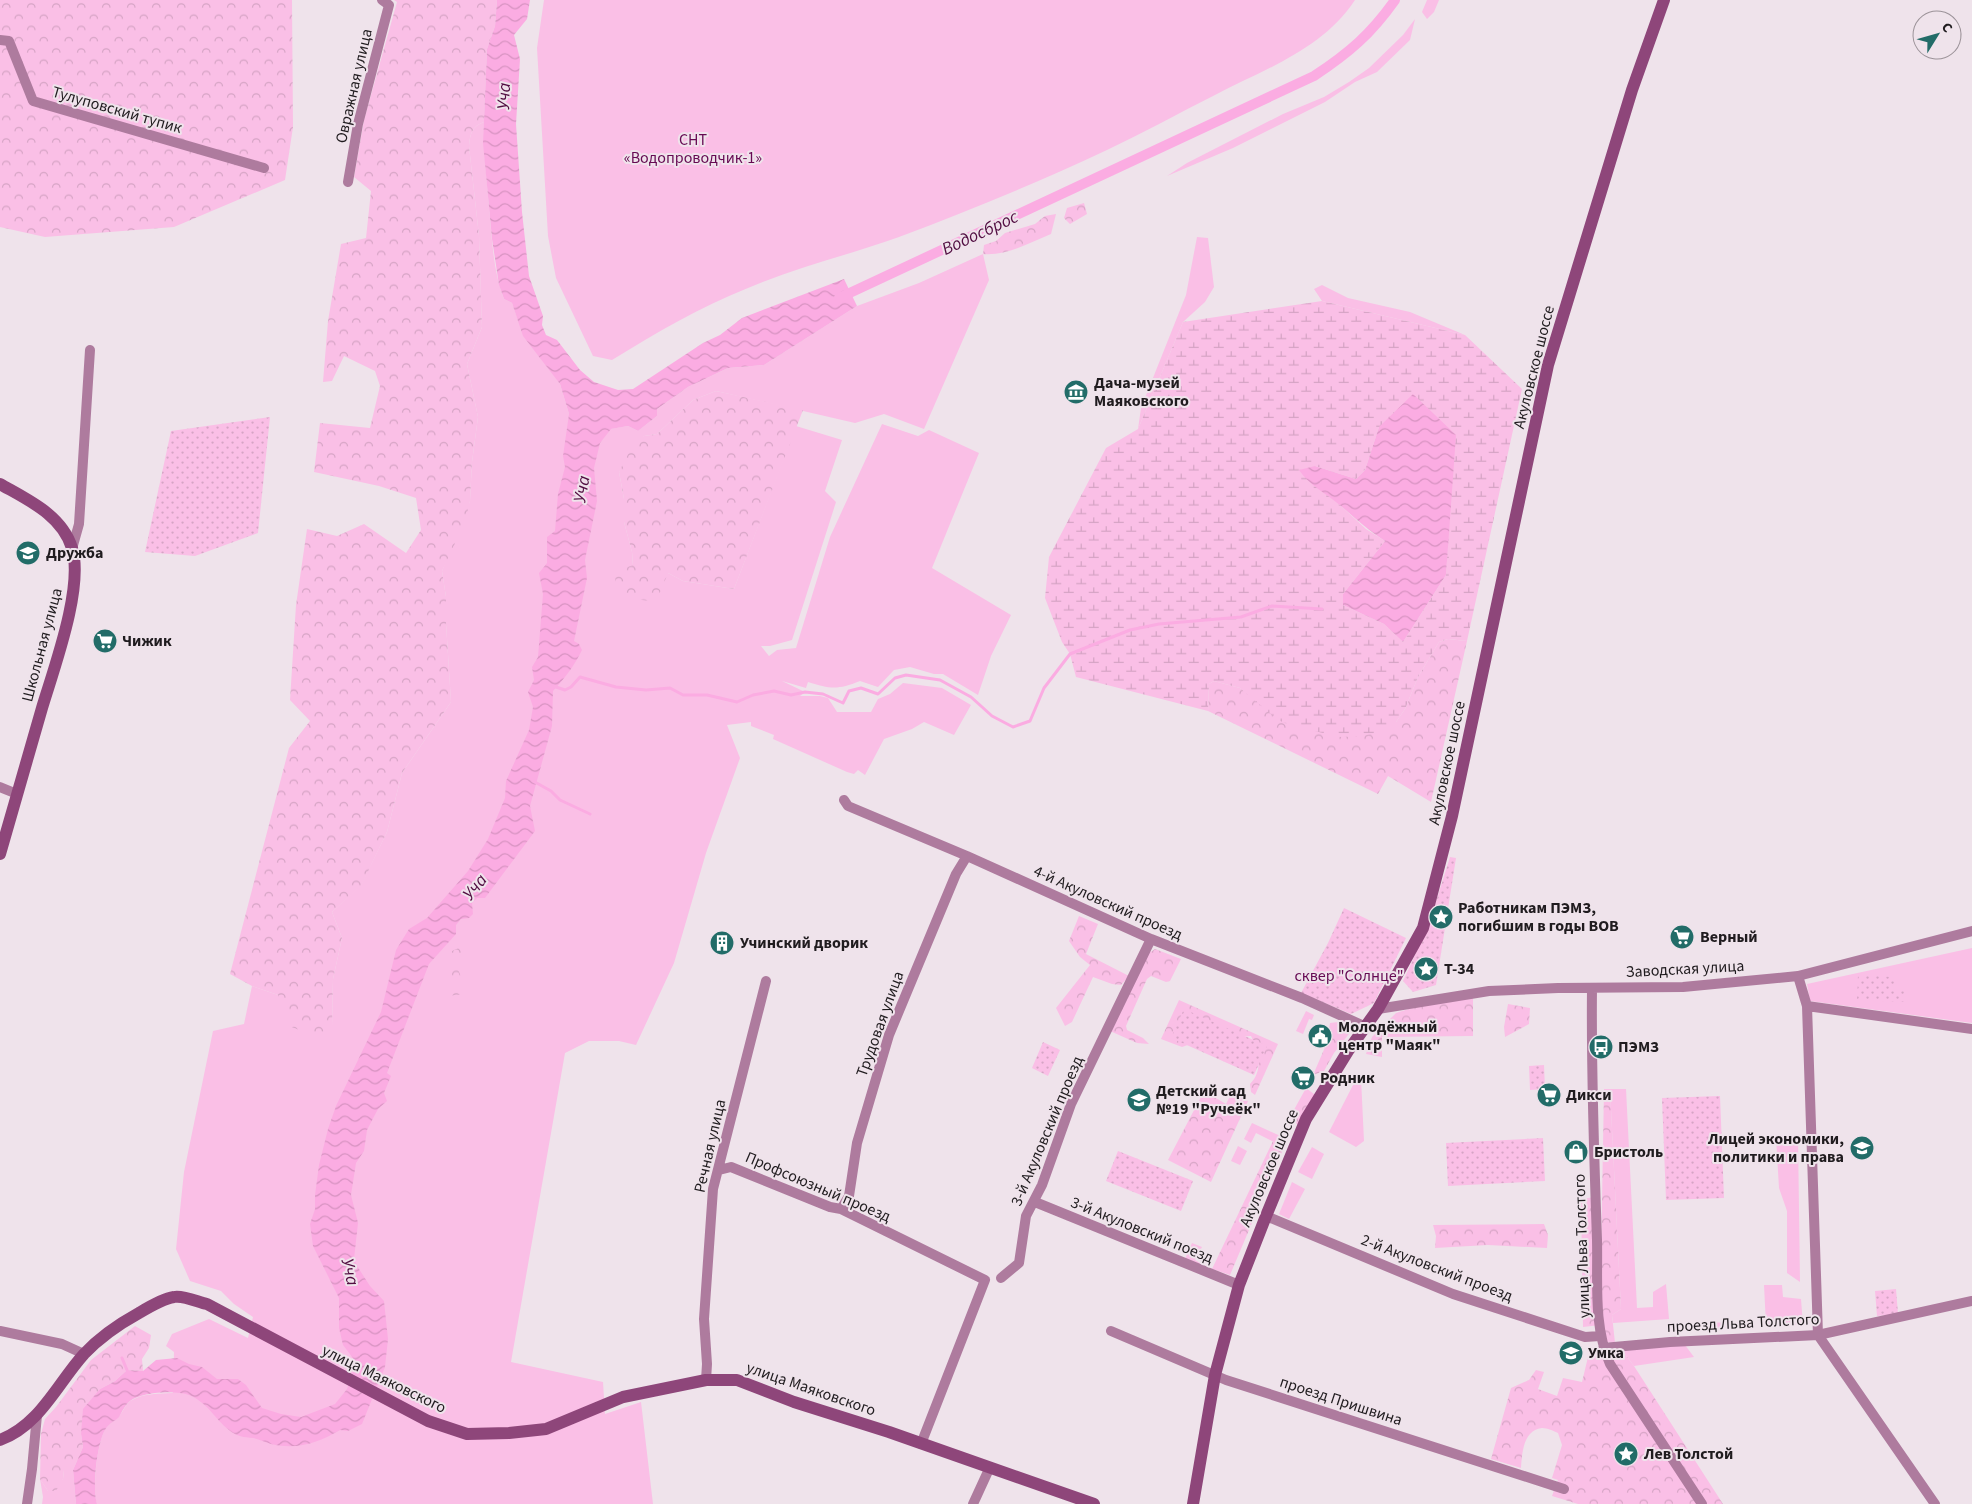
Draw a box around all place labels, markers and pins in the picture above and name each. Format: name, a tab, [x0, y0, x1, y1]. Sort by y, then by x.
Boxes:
place label: Дача-музей Маяковского	[1094, 372, 1189, 412]
museum icon: Дача-музей Маяковского	[1063, 379, 1089, 405]
school or university icon: Дружба	[15, 540, 41, 566]
place label: Дружба	[46, 542, 103, 564]
supermarket icon: Чижик	[92, 628, 118, 654]
place label: Чижик	[122, 630, 172, 652]
place label: Работникам ПЭМЗ, погибшим в годы ВОВ	[1458, 897, 1619, 937]
place icon: Работникам ПЭМЗ, погибшим в годы ВОВ	[1428, 904, 1454, 930]
supermarket icon: Верный	[1669, 924, 1695, 950]
place label: Верный	[1700, 926, 1758, 948]
building icon: Учинский дворик	[709, 930, 735, 956]
place label: Учинский дворик	[740, 932, 868, 954]
place icon: Т-34	[1413, 956, 1439, 982]
place label: Т-34	[1444, 958, 1475, 980]
place label: Молодёжный центр "Маяк"	[1338, 1016, 1441, 1056]
public building icon: Молодёжный центр "Маяк"	[1307, 1023, 1333, 1049]
bus stop icon: ПЭМЗ	[1588, 1034, 1614, 1060]
place label: ПЭМЗ	[1618, 1036, 1659, 1058]
supermarket icon: Родник	[1290, 1065, 1316, 1091]
place label: Родник	[1320, 1067, 1375, 1089]
place label: Детский сад №19 "Ручеёк"	[1156, 1080, 1261, 1120]
supermarket icon: Дикси	[1536, 1082, 1562, 1108]
place label: Дикси	[1566, 1084, 1611, 1106]
school or university icon: Детский сад №19 "Ручеёк"	[1126, 1087, 1152, 1113]
place label: Лицей экономики, политики и права	[1707, 1128, 1844, 1168]
school or university icon: Лицей экономики, политики и права	[1849, 1135, 1875, 1161]
shop icon: Бристоль	[1563, 1139, 1589, 1165]
place label: Бристоль	[1594, 1141, 1663, 1163]
school or university icon: Умка	[1558, 1340, 1584, 1366]
place label: Умка	[1588, 1342, 1624, 1364]
place icon: Лев Толстой	[1613, 1441, 1639, 1467]
place label: Лев Толстой	[1643, 1443, 1733, 1465]

